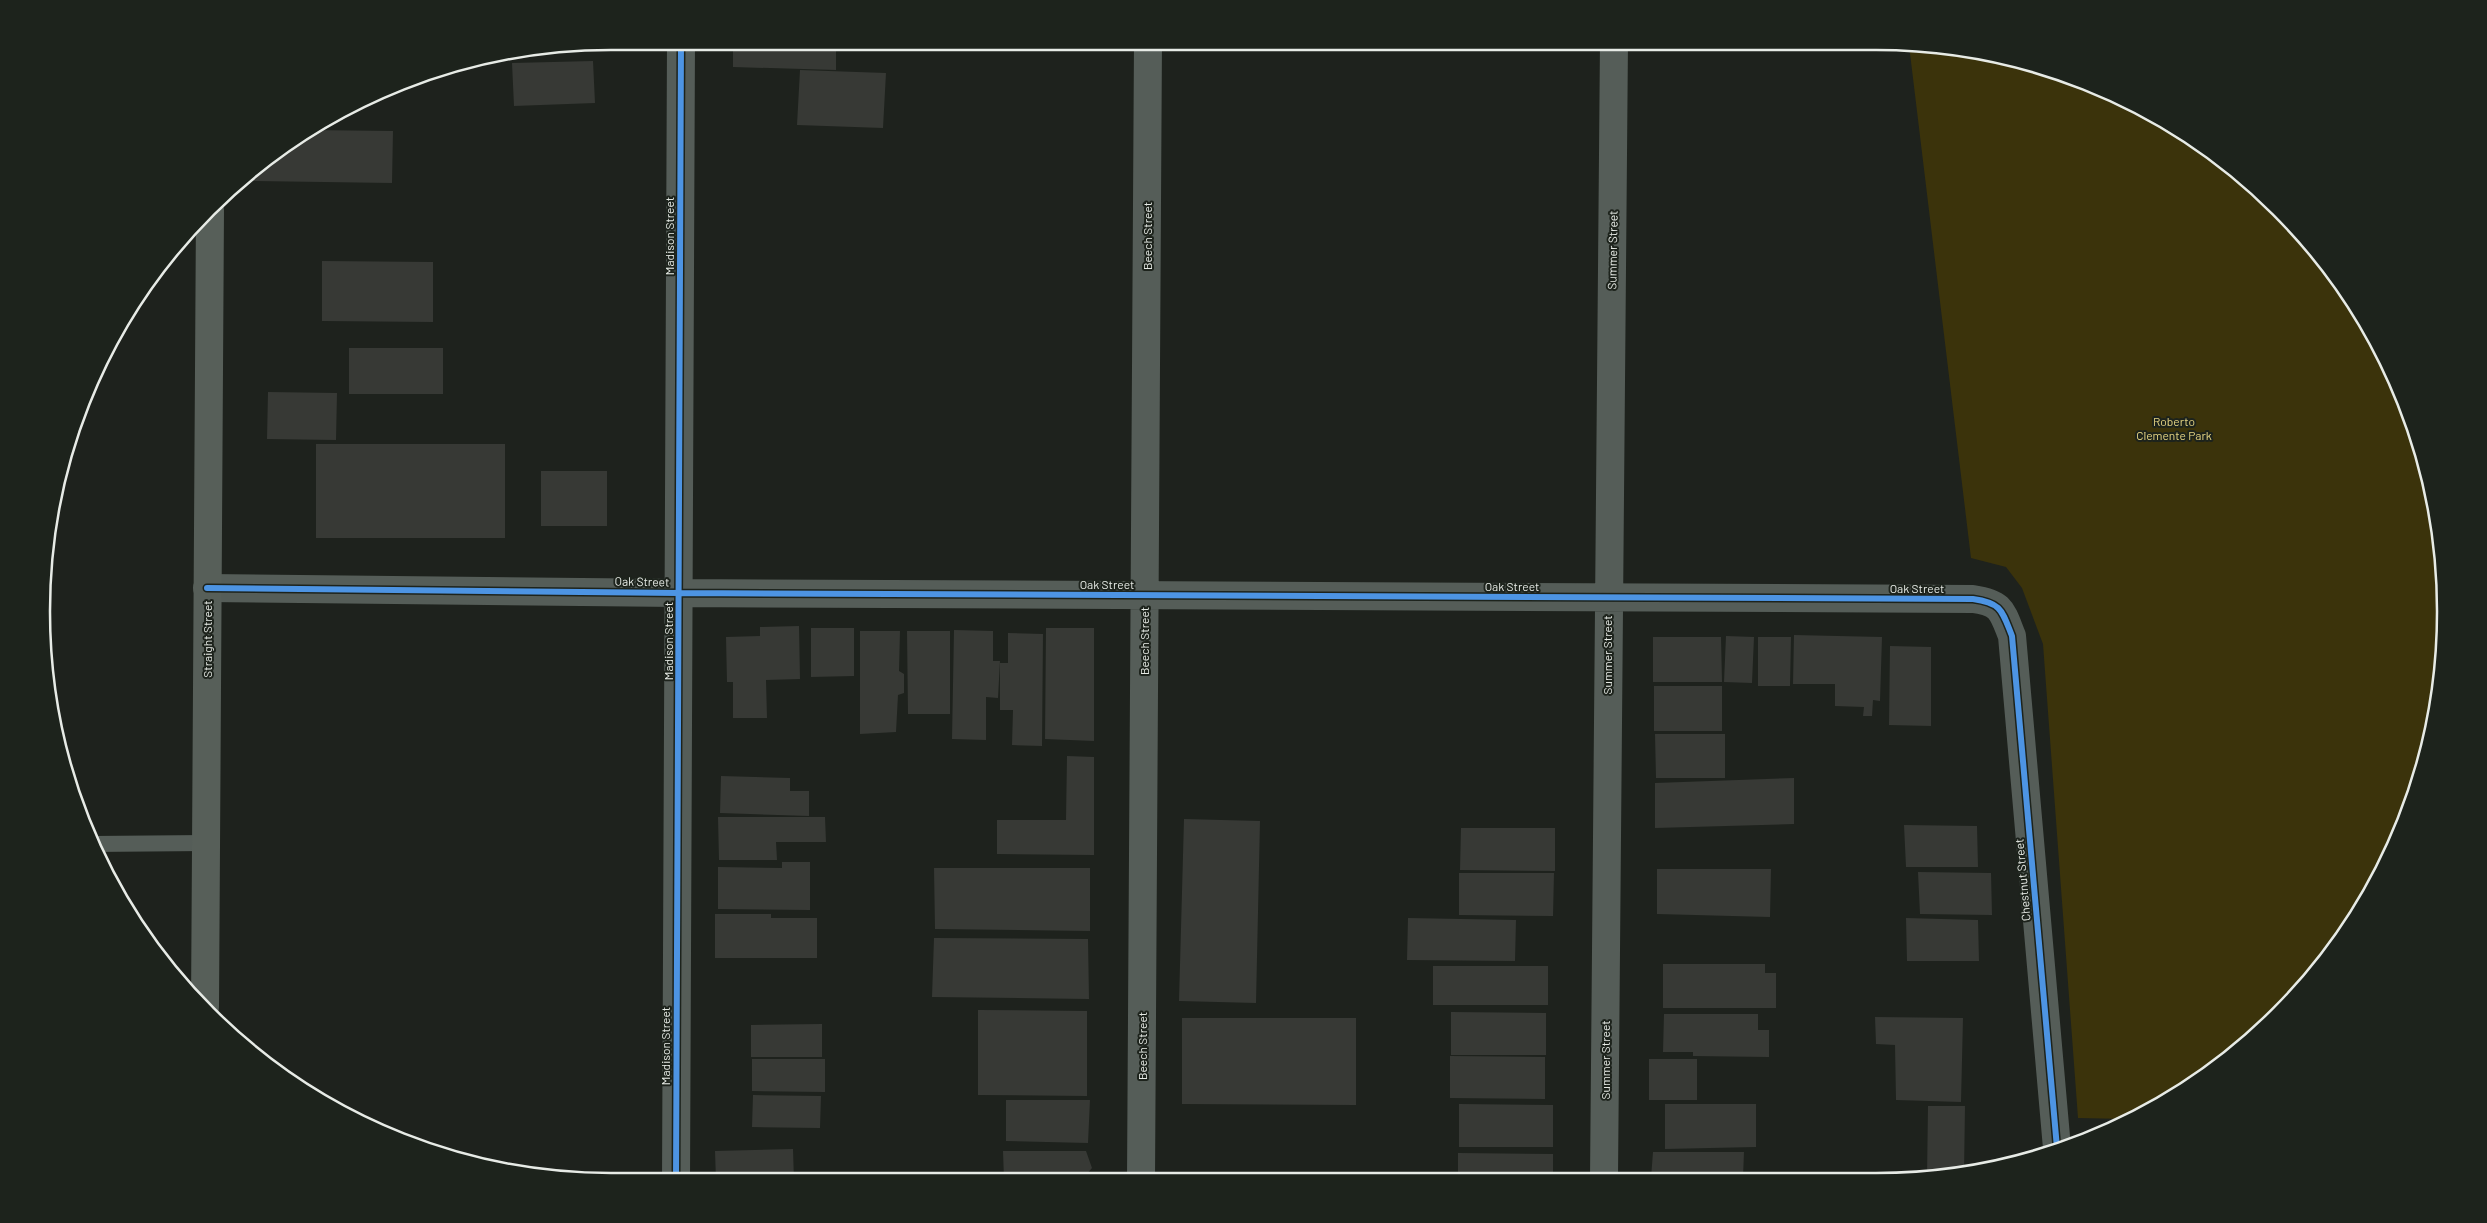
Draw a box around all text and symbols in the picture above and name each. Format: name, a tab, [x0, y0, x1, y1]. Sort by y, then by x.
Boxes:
street label: Madison Street	[662, 197, 676, 275]
street label: Beech Street	[1140, 202, 1154, 270]
street label: Summer Street	[1604, 210, 1620, 290]
park label: Roberto Clemente Park	[2136, 414, 2212, 442]
street label: Oak Street	[615, 574, 669, 588]
street label: Oak Street	[1080, 577, 1134, 591]
street label: Oak Street	[1485, 579, 1539, 593]
street label: Oak Street	[1890, 581, 1944, 595]
street label: Straight Street	[200, 600, 214, 678]
street label: Madison Street	[661, 602, 675, 680]
street label: Beech Street	[1137, 607, 1151, 675]
street label: Summer Street	[1600, 615, 1614, 695]
street label: Chestnut Street	[2011, 838, 2033, 922]
street label: Madison Street	[658, 1007, 672, 1085]
street label: Beech Street	[1135, 1012, 1149, 1080]
street label: Summer Street	[1598, 1020, 1612, 1100]

